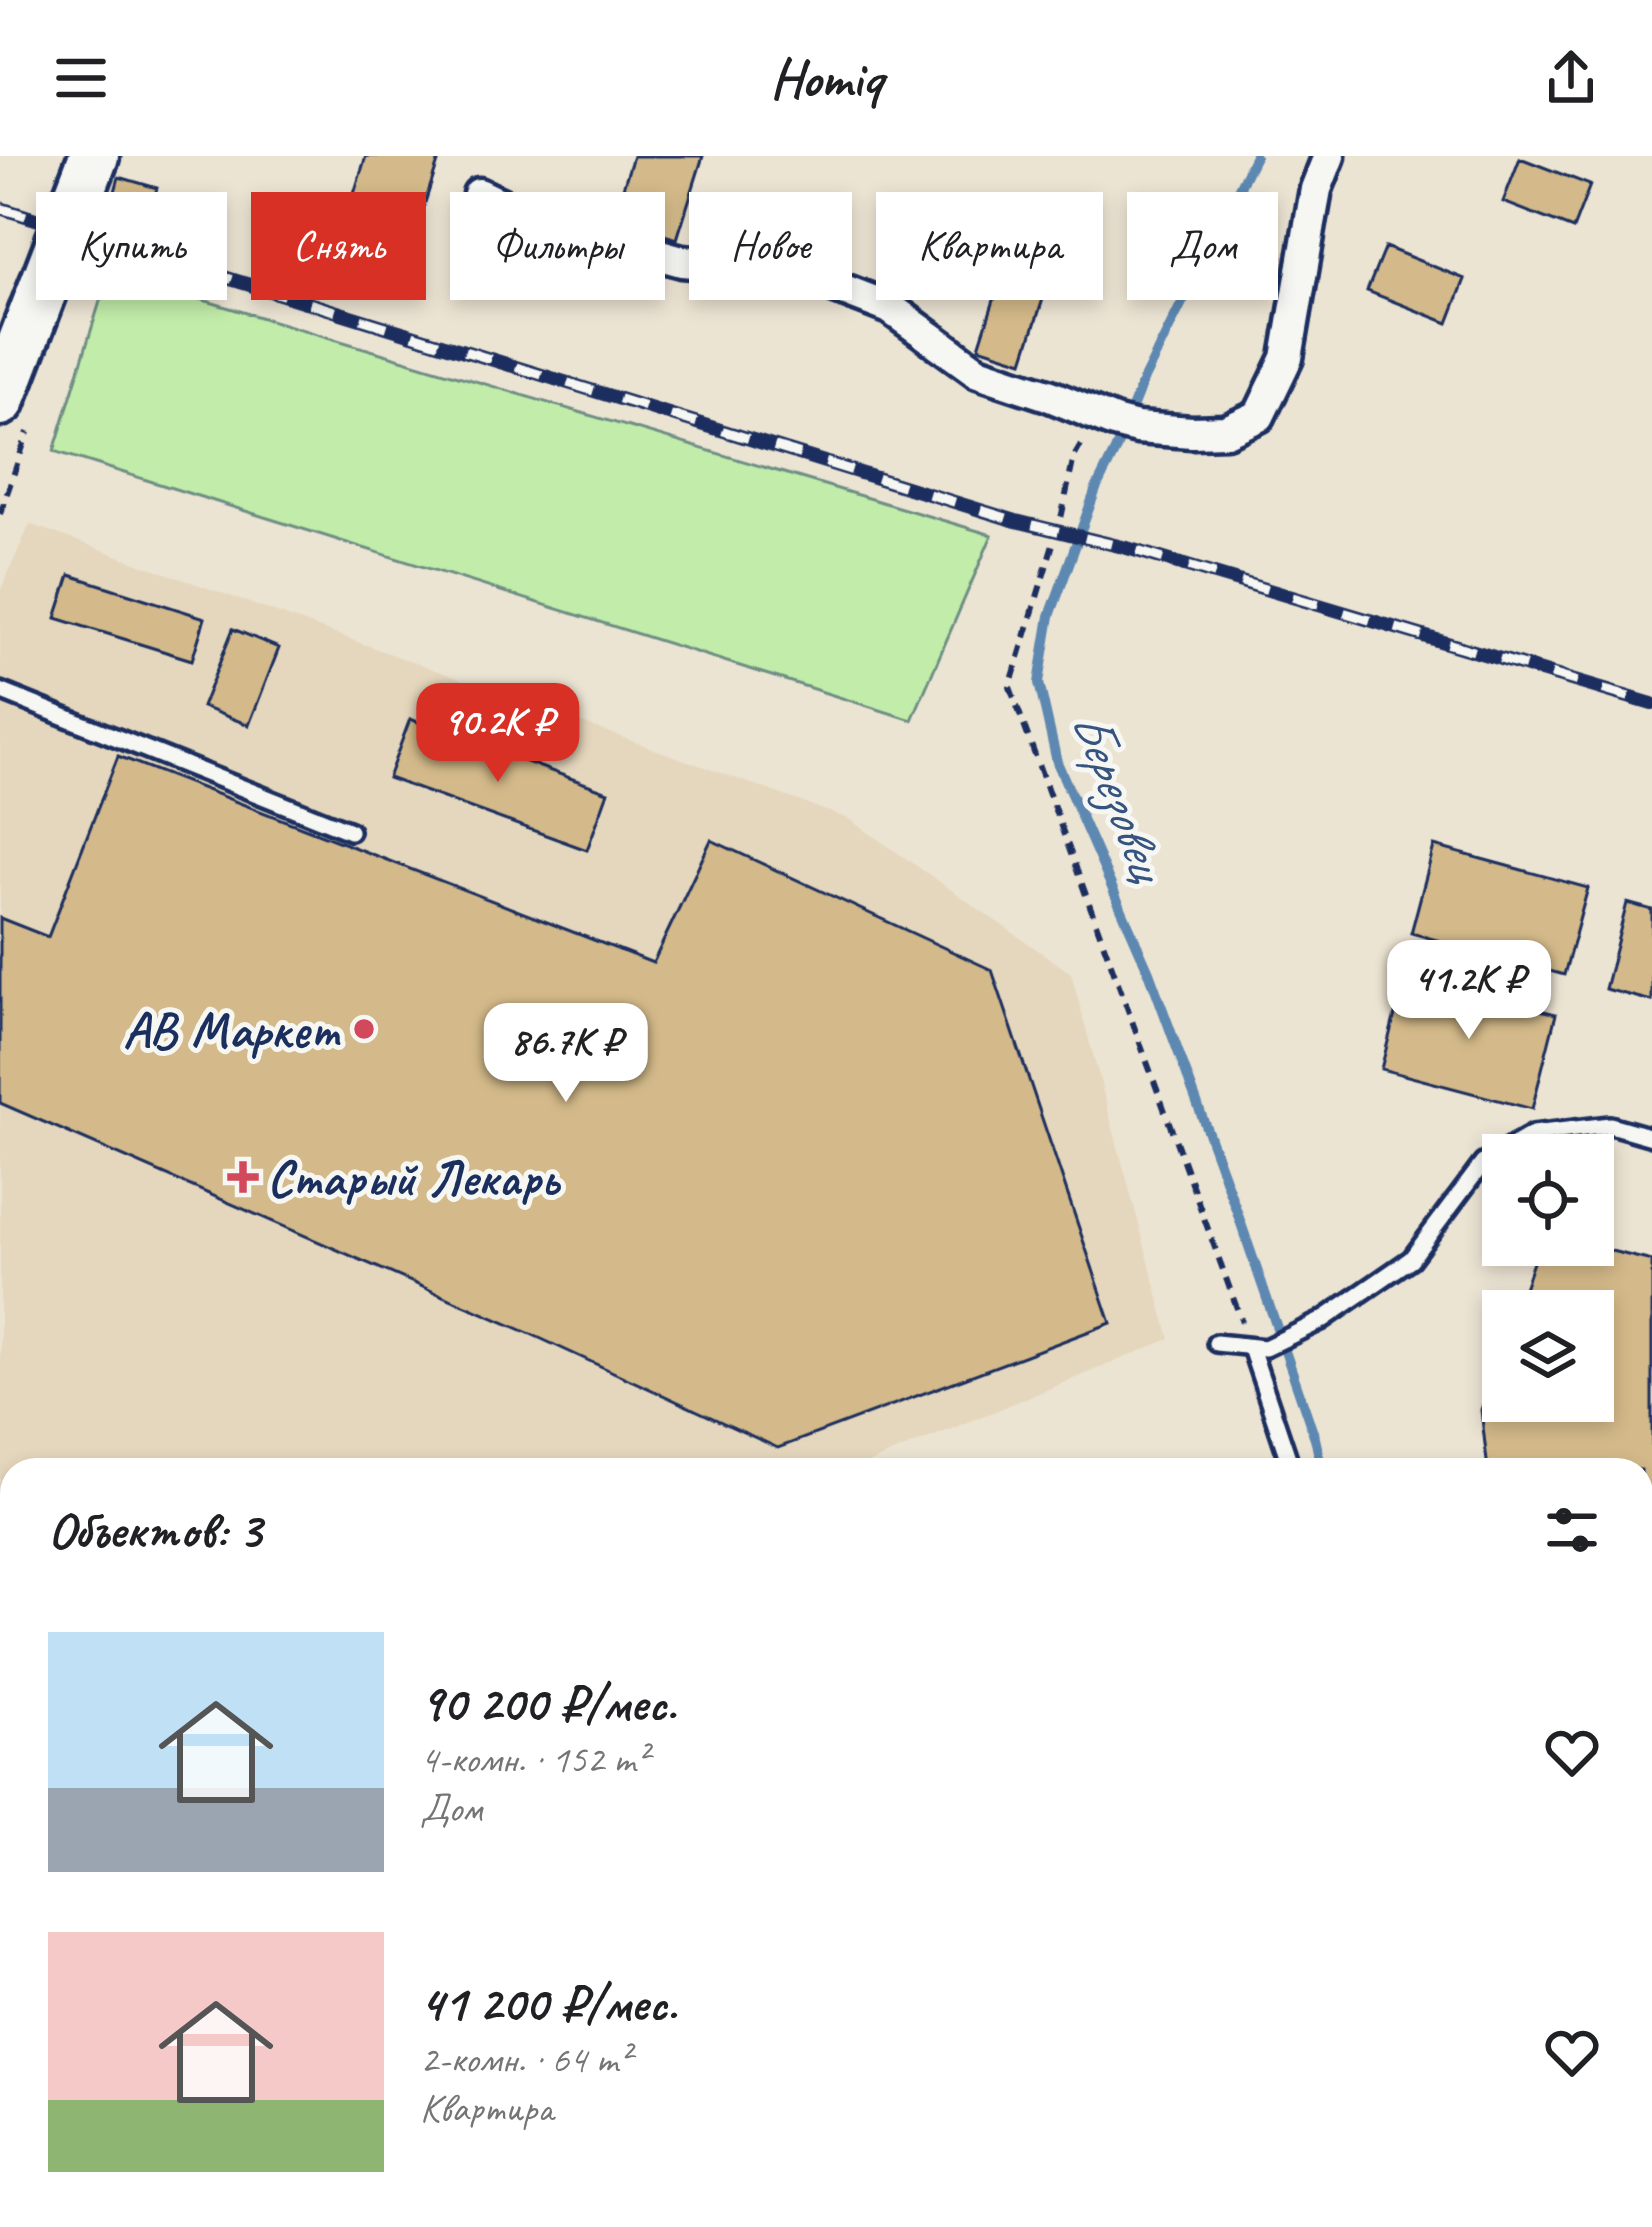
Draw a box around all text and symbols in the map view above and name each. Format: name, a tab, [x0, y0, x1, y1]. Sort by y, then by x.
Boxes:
text: Homiq	[770, 44, 882, 112]
icon: menu	[48, 45, 114, 111]
icon: share	[1538, 45, 1604, 111]
chip: Купить	[36, 192, 227, 300]
chip: Снять	[251, 192, 426, 300]
chip: Фильтры	[450, 192, 665, 300]
chip: Новое	[689, 192, 852, 300]
chip: Квартира	[876, 192, 1103, 300]
chip: Дом	[1127, 192, 1278, 300]
pin: 90.2K ₽	[387, 683, 609, 785]
text: 90.2K ₽	[443, 697, 553, 746]
water label: Березовец	[1056, 700, 1184, 894]
pin: 41.2K ₽	[1358, 940, 1580, 1042]
text: 41.2K ₽	[1414, 954, 1524, 1003]
place label: АВ Маркет	[123, 998, 341, 1062]
pin: 86.7K ₽	[455, 1003, 677, 1105]
marker: АВ Маркет	[351, 1016, 377, 1042]
text: 86.7K ₽	[511, 1017, 621, 1066]
map controls	[1482, 1134, 1614, 1422]
button: locate	[1482, 1134, 1614, 1266]
place label: Старый Лекарь	[267, 1146, 562, 1210]
marker: Старый Лекарь	[230, 1164, 256, 1190]
button: layers	[1482, 1290, 1614, 1422]
icon: filters	[1539, 1497, 1605, 1563]
text: Объектов: 3	[48, 1498, 261, 1562]
text: 90 200 ₽/мес.	[420, 1671, 676, 1735]
icon: home	[144, 1680, 288, 1824]
icon: heart	[1539, 1719, 1605, 1785]
text: 4-комн. · 152 m²	[420, 1735, 648, 1784]
text: Дом	[420, 1784, 482, 1833]
text: 41 200 ₽/мес.	[420, 1971, 677, 2035]
icon: home	[144, 1980, 288, 2124]
icon: heart	[1539, 2019, 1605, 2085]
text: 2-комн. · 64 m²	[420, 2035, 630, 2084]
text: Квартира	[420, 2084, 553, 2133]

